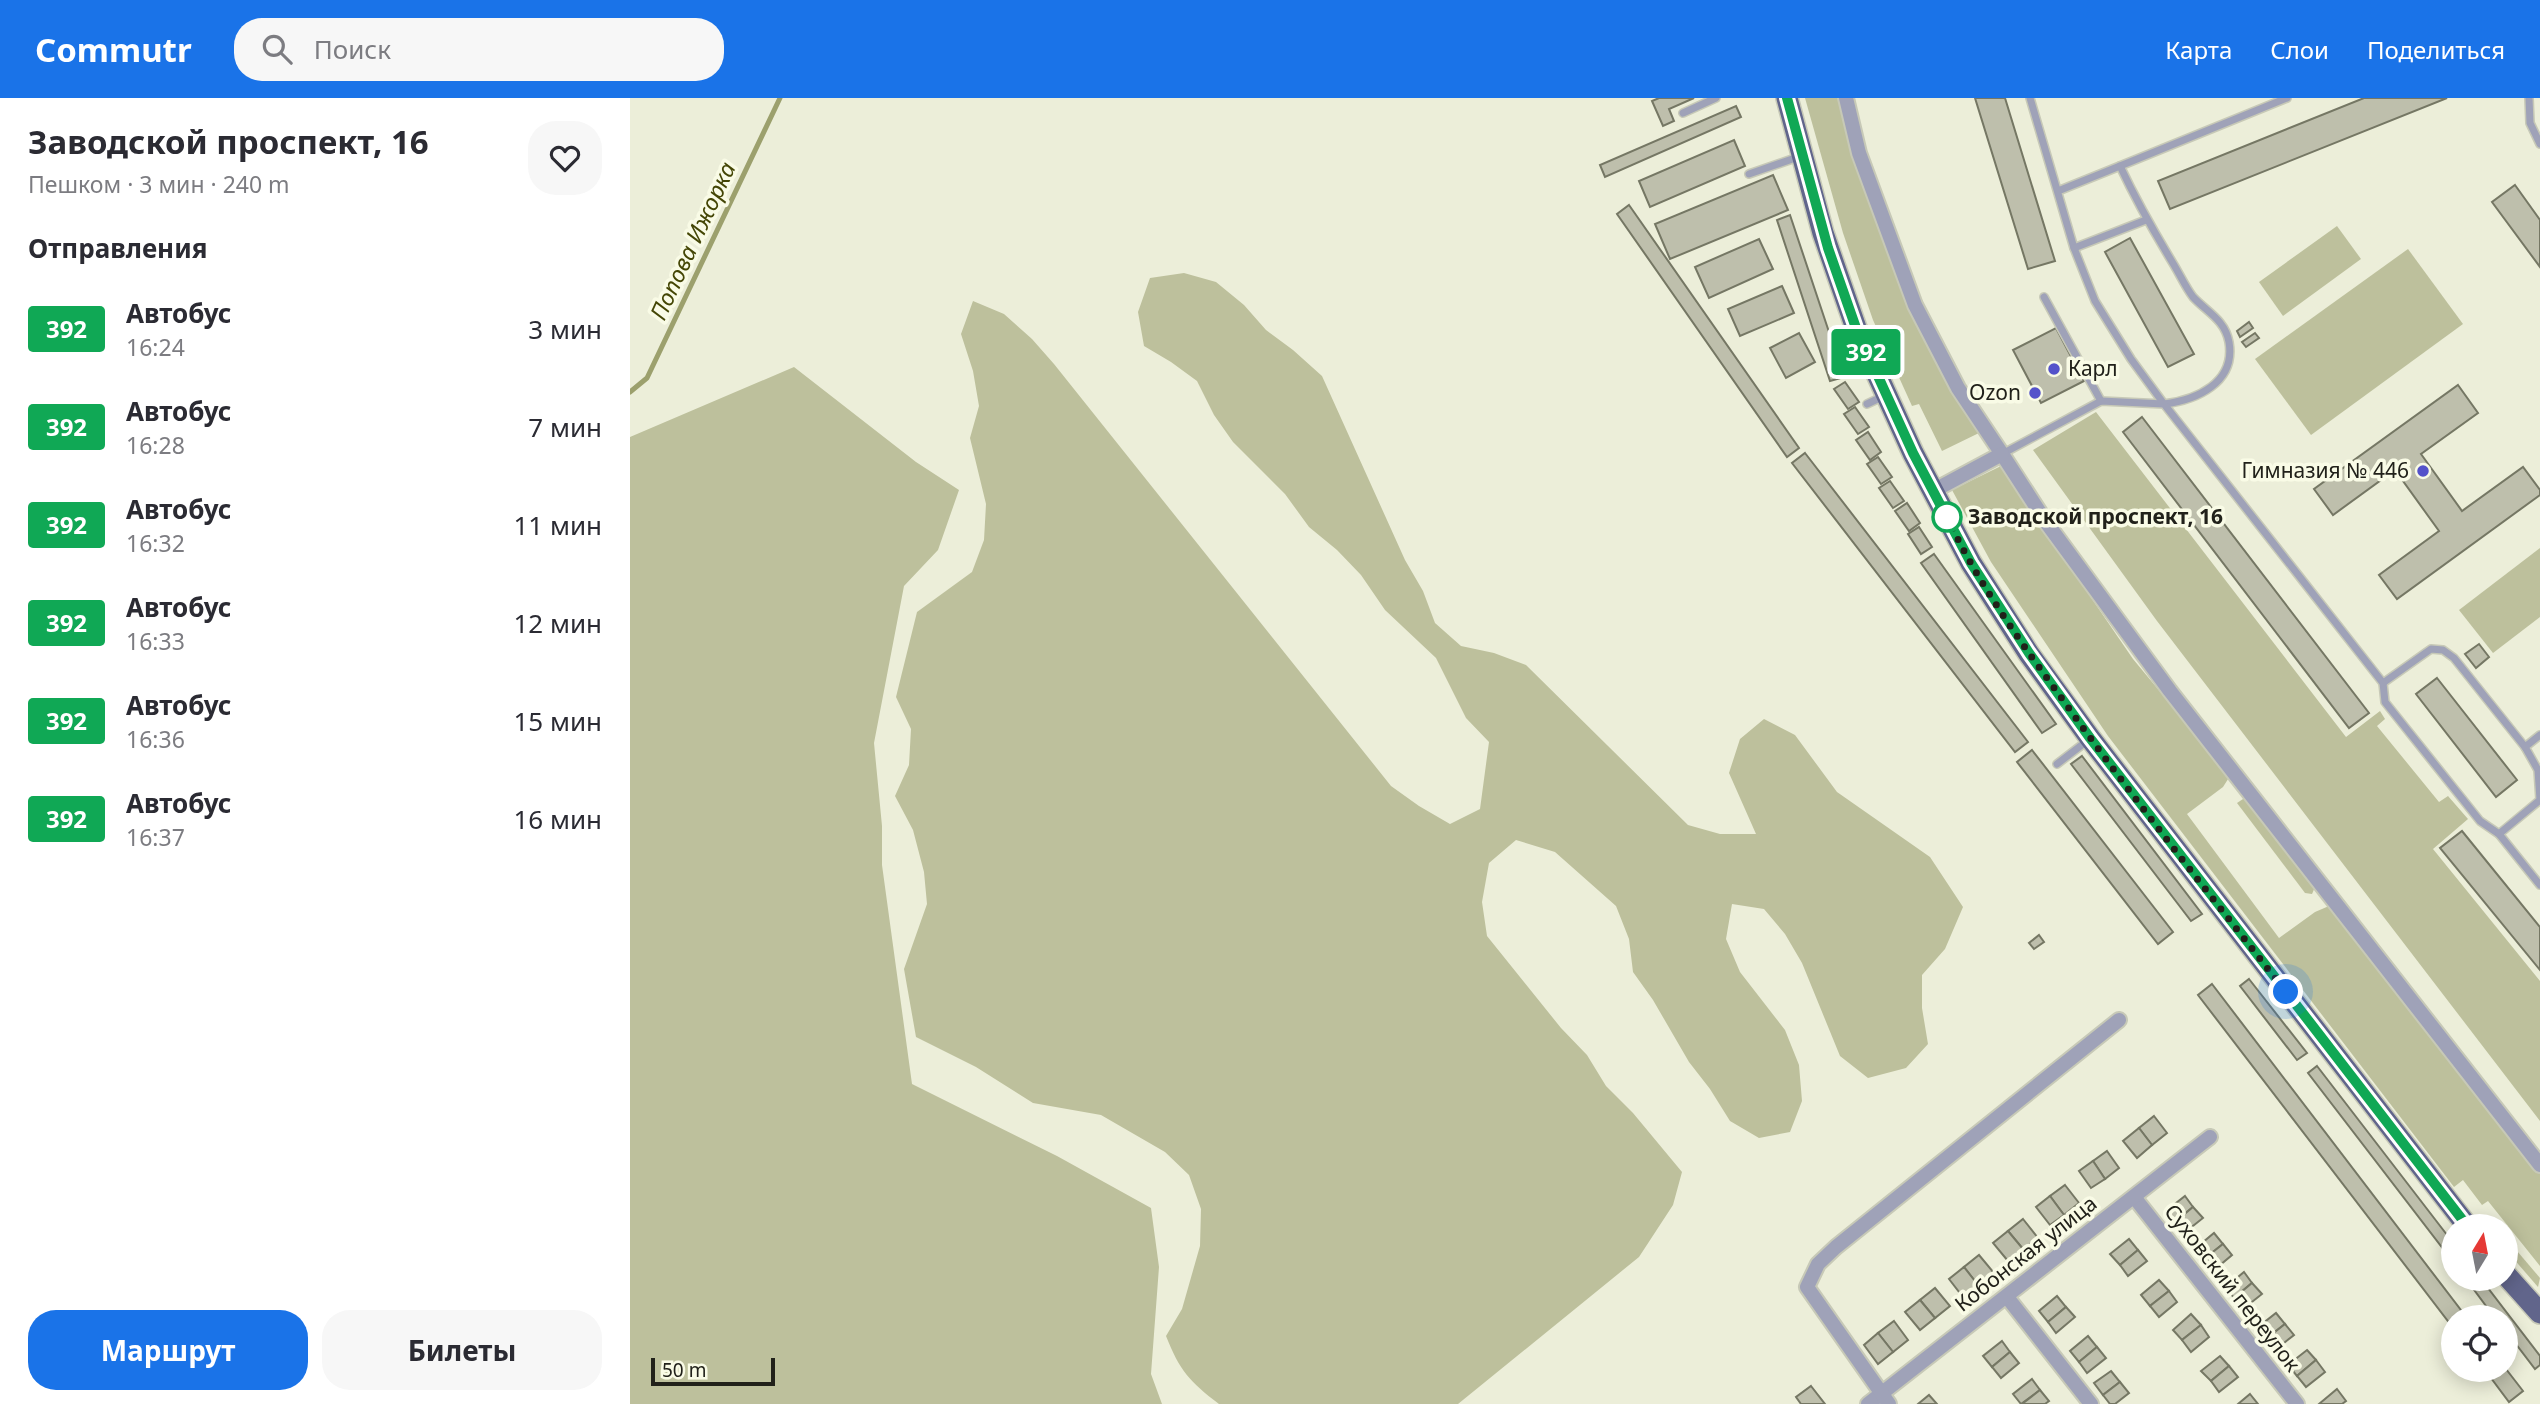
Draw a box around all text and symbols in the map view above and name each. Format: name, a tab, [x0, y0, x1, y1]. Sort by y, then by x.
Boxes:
search box	[234, 18, 724, 81]
text: Commutr	[35, 27, 192, 72]
icon: search	[258, 30, 296, 68]
text: Поиск	[314, 31, 391, 67]
text: Карта	[2165, 33, 2232, 66]
text: Слои	[2270, 33, 2329, 66]
text: Поделиться	[2367, 33, 2505, 66]
text: Заводской проспект, 16	[28, 119, 429, 164]
button: heart	[528, 121, 602, 195]
water label: Попова Ижорка	[642, 156, 743, 325]
text: Пешком · 3 мин · 240 m	[28, 168, 290, 200]
text: Отправления	[28, 230, 207, 266]
text: Автобус	[126, 295, 231, 331]
text: 3 мин	[528, 311, 602, 347]
text: 392	[46, 312, 87, 345]
line badge: 392	[1826, 329, 1906, 375]
text: 16:24	[126, 331, 185, 363]
text: 392	[1845, 335, 1887, 368]
place label: Карл	[2068, 354, 2118, 382]
marker: Карл	[2046, 361, 2062, 377]
place label: Ozon	[1969, 378, 2021, 406]
marker: Ozon	[2027, 385, 2043, 401]
text: Автобус	[126, 393, 231, 429]
text: 7 мин	[528, 409, 602, 445]
text: 392	[46, 410, 87, 443]
text: 16:28	[126, 429, 185, 461]
place label: Гимназия № 446	[2241, 456, 2409, 484]
marker: Гимназия № 446	[2415, 463, 2431, 479]
text: Автобус	[126, 491, 231, 527]
marker: Заводской проспект, 16	[1932, 502, 1962, 532]
place label: Заводской проспект, 16	[1968, 502, 2223, 530]
text: 11 мин	[513, 507, 602, 543]
text: 392	[46, 508, 87, 541]
text: 16:32	[126, 527, 185, 559]
text: Автобус	[126, 589, 231, 625]
text: 12 мин	[513, 605, 602, 641]
text: 392	[46, 606, 87, 639]
text: 16:33	[126, 625, 185, 657]
text: Автобус	[126, 687, 231, 723]
text: 15 мин	[513, 703, 602, 739]
text: 392	[46, 704, 87, 737]
text: 16:36	[126, 723, 185, 755]
text: Автобус	[126, 785, 231, 821]
text: 16 мин	[513, 801, 602, 837]
text: 392	[46, 802, 87, 835]
text: 16:37	[126, 821, 185, 853]
your location	[2268, 974, 2303, 1009]
street label: Кобонская улица	[1949, 1189, 2102, 1317]
street label: Суховский переулок	[2159, 1198, 2307, 1377]
north arrow	[2441, 1214, 2518, 1292]
map controls	[2441, 1214, 2518, 1382]
button: locate	[2441, 1305, 2518, 1382]
button: Маршрут	[28, 1310, 308, 1390]
button: Билеты	[322, 1310, 602, 1390]
scale bar	[651, 1355, 775, 1387]
text: 50 m	[662, 1357, 706, 1383]

